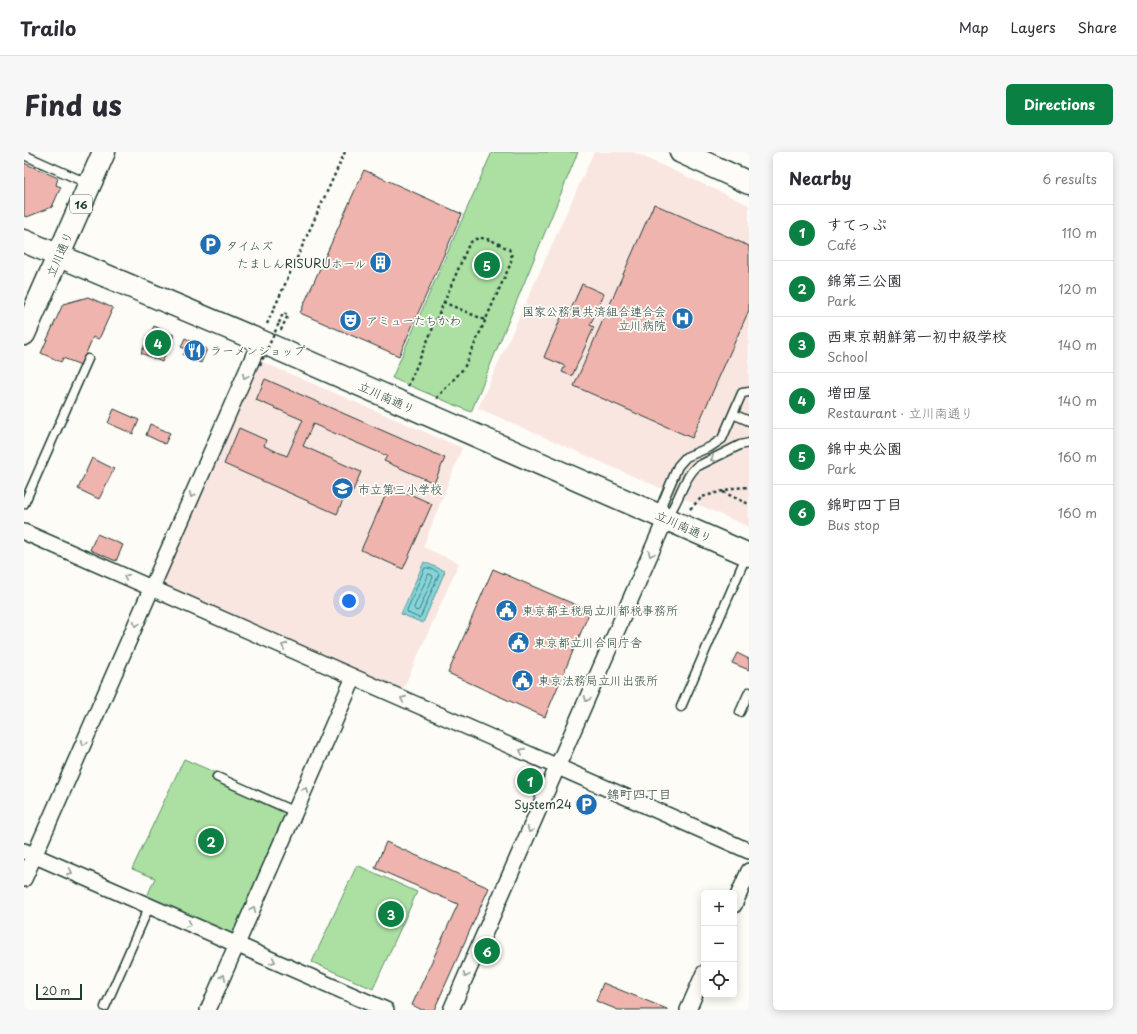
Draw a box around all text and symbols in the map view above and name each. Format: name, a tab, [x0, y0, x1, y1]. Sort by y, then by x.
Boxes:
text: Trailo	[20, 14, 76, 42]
text: Map	[959, 17, 989, 38]
text: Layers	[1011, 17, 1056, 38]
text: Share	[1078, 17, 1117, 38]
text: Find us	[24, 83, 122, 126]
button: Directions	[1006, 84, 1113, 125]
text: Nearby	[789, 165, 851, 191]
text: 6 results	[1042, 169, 1097, 188]
road number: 16	[70, 195, 92, 213]
text: すてっぷ	[827, 212, 887, 235]
text: 1	[799, 223, 805, 242]
text: 110 m	[1062, 223, 1097, 242]
street label: 立川通り	[41, 228, 77, 280]
parking icon: タイムズ	[197, 232, 223, 258]
text: Café	[827, 235, 856, 254]
place label: タイムズ	[226, 236, 273, 254]
building icon: たましんRISURUホール	[368, 250, 394, 276]
pin: 5	[474, 250, 500, 280]
place label: たましんRISURUホール	[237, 254, 366, 272]
text: 錦第三公園	[827, 268, 902, 291]
text: 2	[797, 279, 807, 298]
text: 120 m	[1058, 279, 1097, 298]
text: Park	[827, 291, 856, 310]
place label: 国家公務員共済組合連合会 立川病院	[522, 302, 666, 334]
hospital icon: 国家公務員共済組合連合会 立川病院	[669, 305, 695, 331]
theatre icon: アミューたちかわ	[338, 307, 364, 333]
place label: アミューたちかわ	[366, 311, 461, 329]
text: 西東京朝鮮第一初中級学校	[827, 324, 1007, 347]
pin: 4	[145, 328, 171, 358]
text: 3	[798, 335, 806, 354]
text: 140 m	[1058, 335, 1097, 354]
restaurant icon: ラーメンショップ	[181, 337, 207, 363]
place label: ラーメンショップ	[210, 341, 306, 359]
text: School	[827, 347, 868, 366]
one-way arrow	[241, 373, 249, 380]
street label: 立川南通り	[356, 377, 418, 417]
text: 増田屋	[827, 380, 872, 403]
text: 4	[798, 391, 806, 410]
text: 140 m	[1058, 391, 1097, 410]
text: Restaurant · 立川南通り	[827, 403, 974, 422]
text: 錦中央公園	[827, 436, 902, 459]
text: 5	[798, 447, 806, 466]
text: 160 m	[1058, 447, 1097, 466]
one-way arrow	[710, 454, 718, 462]
text: Park	[827, 459, 856, 478]
school or university icon: 市立第三小学校	[329, 476, 355, 502]
place label: 市立第三小学校	[358, 480, 442, 498]
one-way arrow	[189, 491, 197, 499]
text: 錦町四丁目	[827, 492, 902, 515]
text: 6	[797, 503, 807, 522]
text: 160 m	[1058, 503, 1097, 522]
street label: 立川南通り	[653, 506, 715, 546]
text: Bus stop	[827, 515, 880, 534]
one-way arrow	[648, 549, 656, 557]
one-way arrow	[123, 574, 130, 582]
your location	[339, 591, 359, 611]
public building icon: 東京都主税局立川都税事務所	[493, 597, 519, 623]
place label: 東京都主税局立川都税事務所	[522, 601, 678, 619]
one-way arrow	[132, 620, 140, 627]
public building icon: 東京都立川合同庁舎	[506, 629, 532, 655]
place label: 東京都立川合同庁舎	[534, 633, 642, 651]
one-way arrow	[280, 643, 287, 651]
public building icon: 東京法務局立川出張所	[509, 667, 535, 693]
place label: 東京法務局立川出張所	[538, 671, 658, 689]
one-way arrow	[584, 695, 592, 702]
one-way arrow	[399, 696, 407, 704]
one-way arrow	[81, 739, 89, 747]
one-way arrow	[518, 748, 526, 756]
pin: 1	[517, 766, 543, 796]
district label: 錦町四丁目	[606, 784, 672, 803]
one-way arrow	[300, 787, 308, 794]
parking icon: System24	[574, 791, 600, 817]
place label: System24	[514, 795, 572, 813]
pin: 2	[198, 826, 224, 856]
one-way arrow	[526, 827, 534, 834]
one-way arrow	[66, 867, 74, 875]
map controls	[701, 890, 737, 998]
button: +	[701, 890, 737, 926]
pin: 3	[378, 899, 404, 929]
one-way arrow	[248, 906, 256, 914]
one-way arrow	[185, 919, 193, 927]
button: −	[701, 926, 737, 962]
pin: 6	[474, 936, 500, 966]
one-way arrow	[269, 956, 276, 964]
button: locate	[701, 962, 737, 998]
one-way arrow	[463, 972, 471, 979]
one-way arrow	[218, 974, 226, 982]
scale bar	[36, 982, 82, 1001]
text: 20 m	[42, 982, 70, 999]

